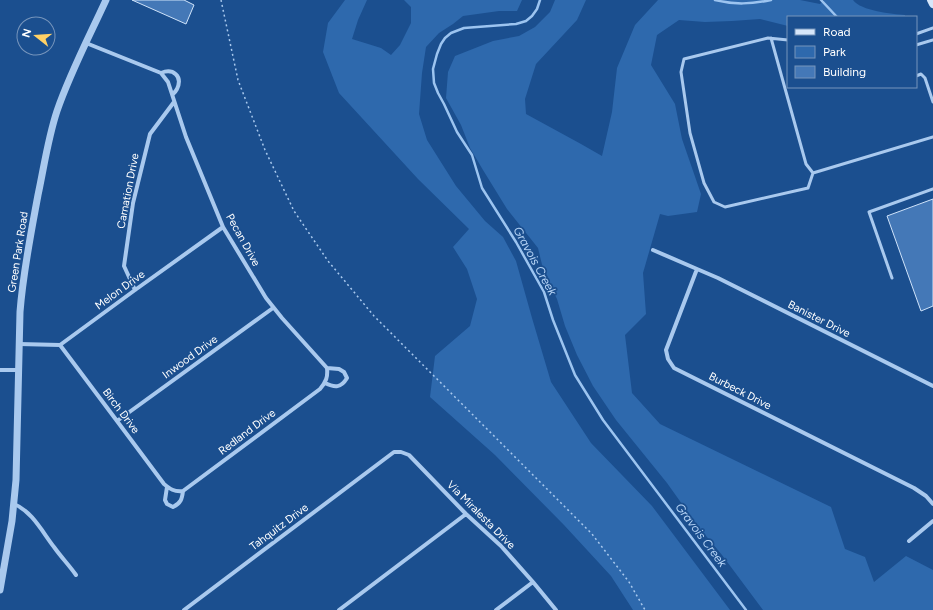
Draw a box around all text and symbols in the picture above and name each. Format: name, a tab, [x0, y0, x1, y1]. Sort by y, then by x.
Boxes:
north arrow	[16, 16, 56, 56]
legend	[787, 16, 917, 88]
text: Road	[823, 25, 851, 39]
text: N	[19, 27, 34, 39]
text: Park	[823, 45, 846, 59]
text: Building	[823, 65, 866, 79]
street label: Carnation Drive	[114, 152, 142, 230]
street label: Green Park Road	[5, 211, 31, 293]
street label: Pecan Drive	[223, 211, 263, 269]
water label: Gravois Creek	[510, 224, 560, 299]
street label: Melon Drive	[93, 268, 147, 312]
street label: Banister Drive	[786, 298, 852, 340]
street label: Inwood Drive	[160, 333, 220, 381]
street label: Burbeck Drive	[707, 370, 773, 412]
street label: Birch Drive	[100, 386, 142, 436]
street label: Redland Drive	[216, 406, 278, 458]
street label: Via Miralesta Drive	[444, 478, 518, 552]
water label: Gravois Creek	[672, 500, 730, 571]
street label: Tahquitz Drive	[247, 501, 311, 553]

